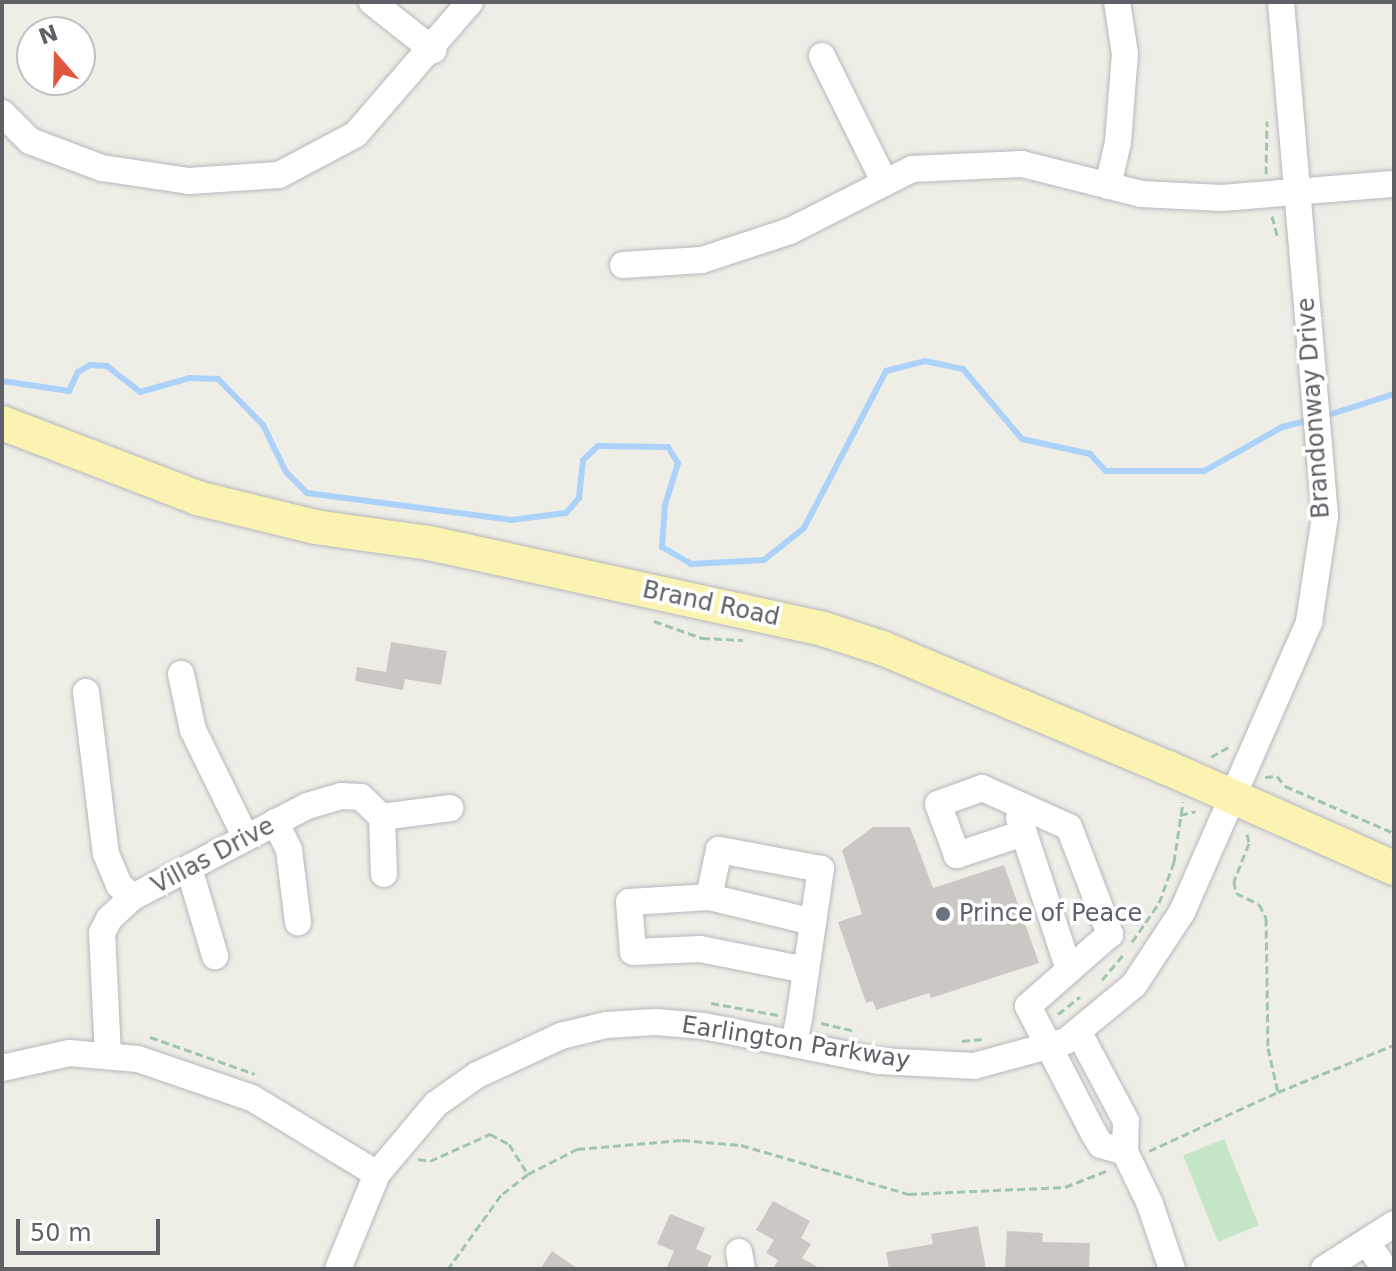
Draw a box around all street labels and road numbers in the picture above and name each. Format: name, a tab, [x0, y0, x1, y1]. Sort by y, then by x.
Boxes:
street label: Brandonway Drive	[1292, 296, 1336, 520]
street label: Brand Road	[640, 575, 782, 633]
street label: Villas Drive	[147, 812, 279, 900]
street label: Earlington Parkway	[680, 1011, 912, 1075]

